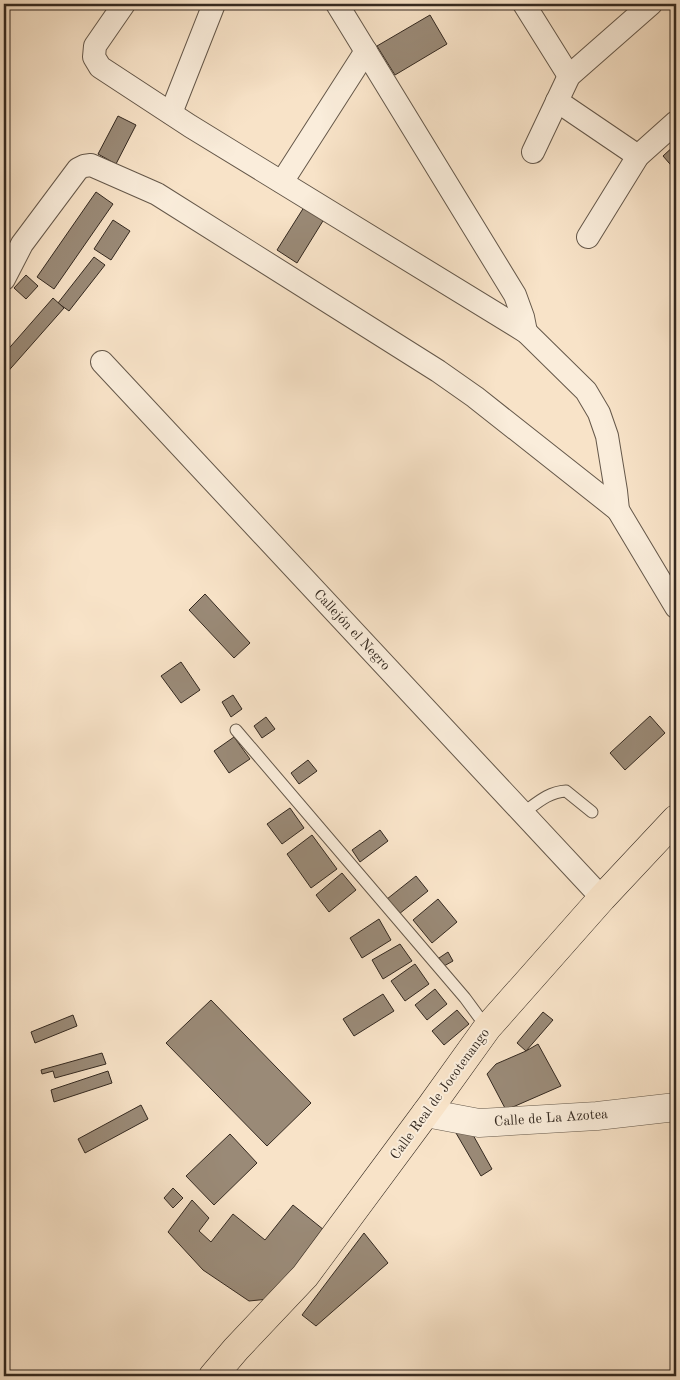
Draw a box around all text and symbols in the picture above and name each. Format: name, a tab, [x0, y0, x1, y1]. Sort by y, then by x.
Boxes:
street label: Callejón el Negro	[311, 587, 393, 673]
street label: Calle Real de Jocotenango	[388, 1026, 492, 1162]
street label: Calle de La Azotea	[494, 1107, 609, 1129]

